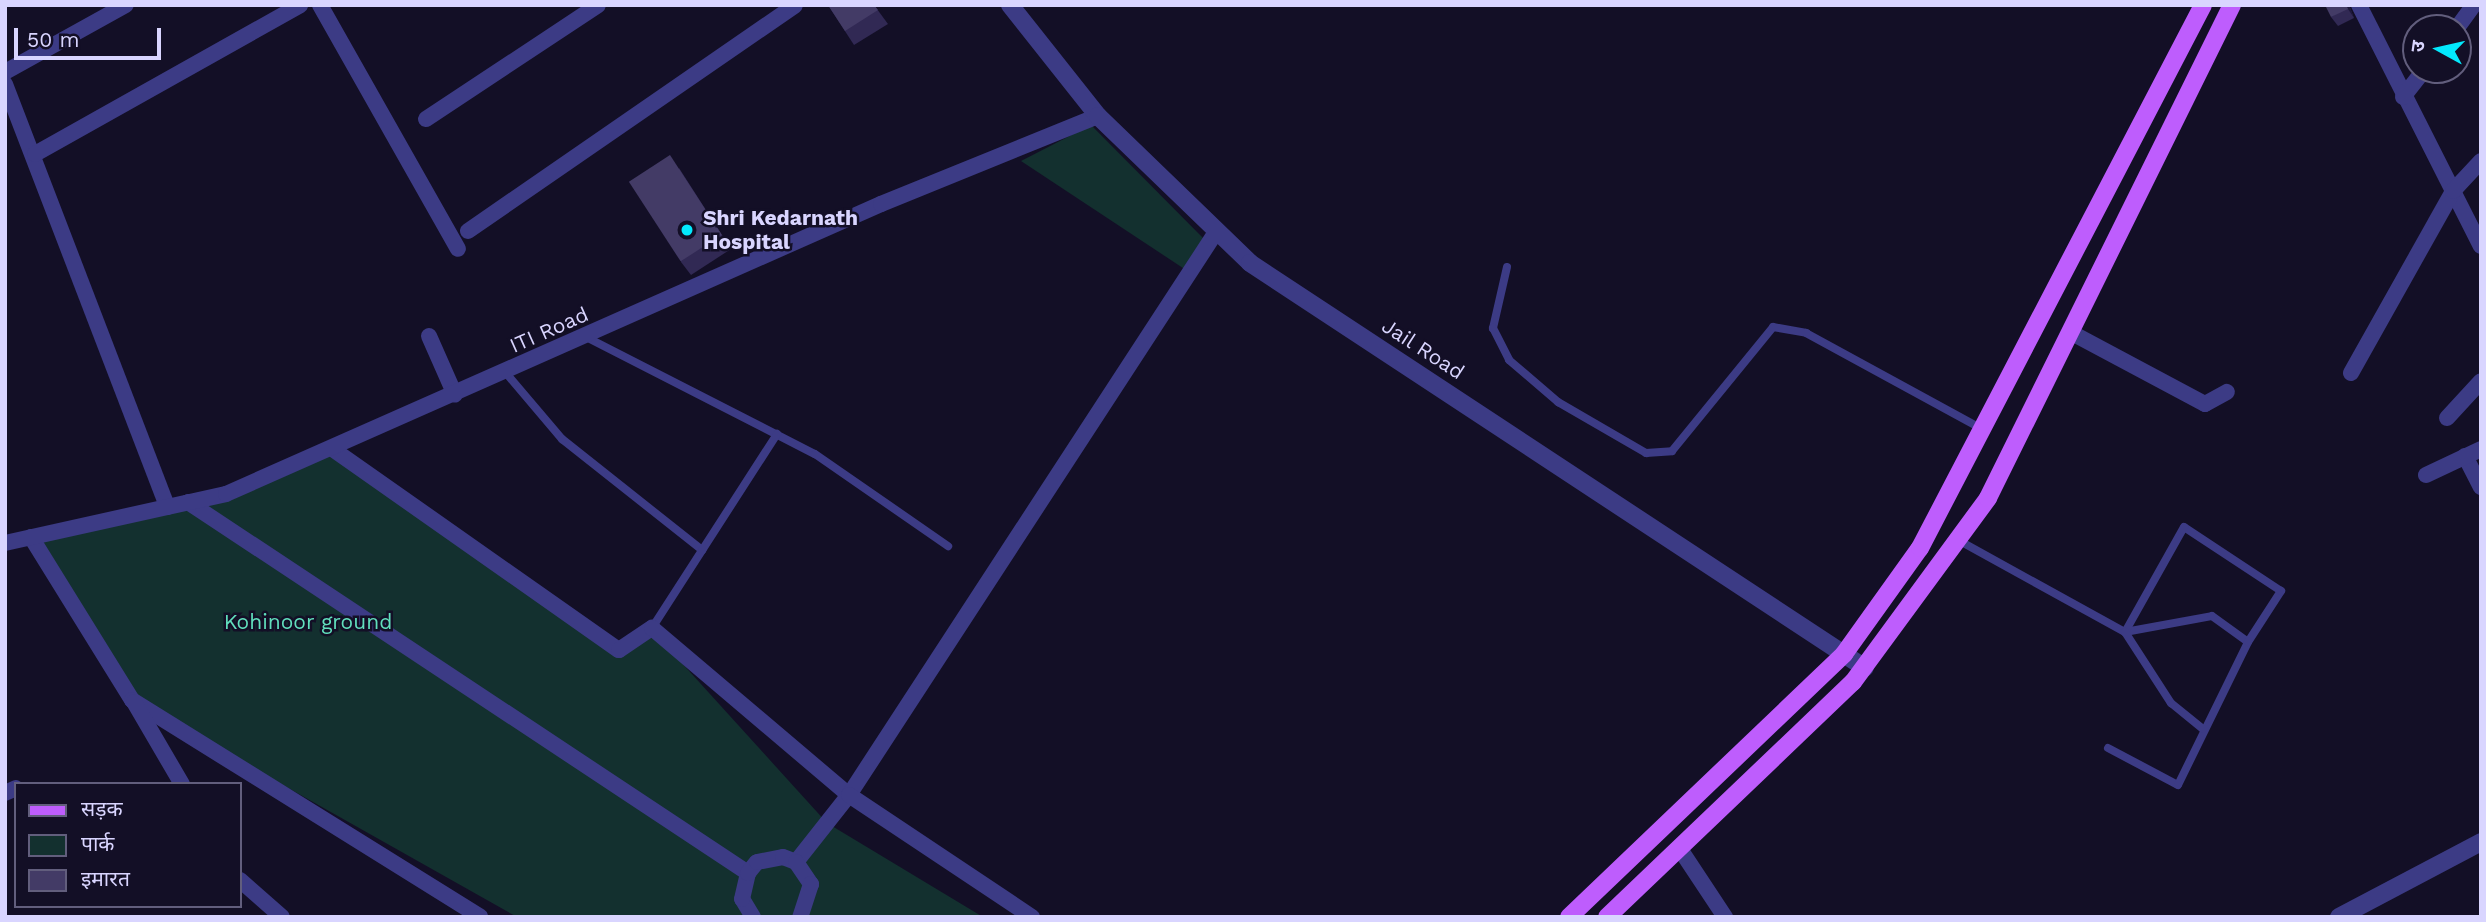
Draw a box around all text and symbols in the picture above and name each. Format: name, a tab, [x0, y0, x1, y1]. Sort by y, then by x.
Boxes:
scale bar	[18, 14, 164, 58]
north arrow	[2402, 14, 2472, 84]
text: 50 m	[27, 27, 79, 52]
text: उ	[2406, 39, 2430, 53]
place label: Shri Kedarnath Hospital	[703, 205, 858, 255]
marker: Shri Kedarnath Hospital	[677, 220, 697, 240]
street label: ITI Road	[506, 302, 592, 358]
street label: Jail Road	[1377, 313, 1469, 385]
park label: Kohinoor ground	[223, 609, 393, 635]
legend	[14, 782, 242, 908]
text: सड़क	[81, 796, 123, 821]
text: पार्क	[81, 831, 115, 856]
text: इमारत	[81, 866, 130, 891]

